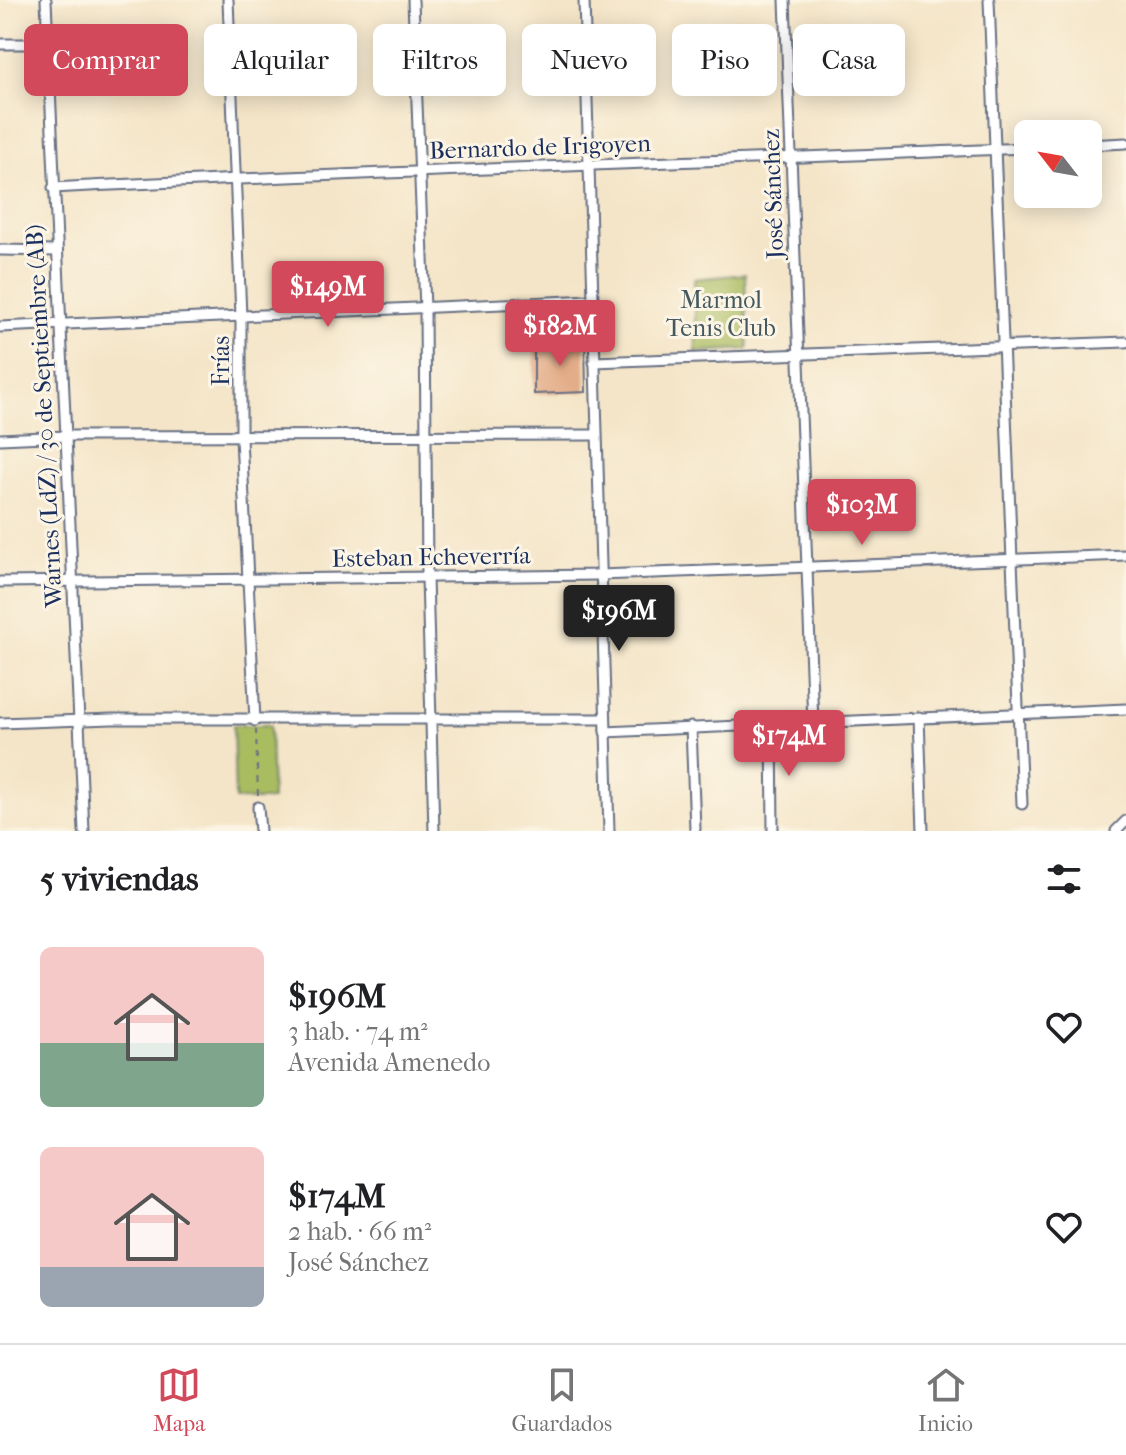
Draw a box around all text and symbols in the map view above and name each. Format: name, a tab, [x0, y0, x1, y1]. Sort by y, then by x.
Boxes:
chip: Comprar	[24, 24, 188, 96]
chip: Alquilar	[204, 24, 357, 96]
chip: Filtros	[373, 24, 506, 96]
chip: Nuevo	[522, 24, 656, 96]
chip: Piso	[672, 24, 777, 96]
chip: Casa	[793, 24, 905, 96]
north arrow	[1014, 120, 1102, 208]
map controls	[1014, 120, 1102, 208]
street label: José Sánchez	[757, 128, 789, 262]
street label: Bernardo de Irigoyen	[429, 129, 651, 165]
street label: Warnes (LdZ) / 30 de Septiembre (AB)	[20, 224, 68, 609]
pin: $149M	[272, 261, 384, 329]
text: $149M	[290, 271, 366, 302]
park label: Marmol Tenis Club	[666, 286, 776, 342]
pin: $182M	[504, 300, 616, 368]
text: $182M	[523, 310, 597, 341]
street label: Frías	[207, 336, 235, 386]
pin: $103M	[806, 479, 918, 547]
text: $103M	[826, 489, 898, 520]
street label: Esteban Echeverría	[331, 541, 532, 573]
pin: $196M	[563, 585, 675, 653]
text: $196M	[581, 595, 657, 626]
pin: $174M	[733, 710, 845, 778]
text: $174M	[752, 720, 826, 751]
icon: filters	[1042, 857, 1086, 901]
text: 5 viviendas	[40, 859, 199, 899]
text: $196M	[288, 976, 386, 1016]
icon: home	[104, 979, 200, 1075]
icon: heart	[1042, 1005, 1086, 1049]
text: 3 hab. · 74 m²	[288, 1016, 428, 1047]
text: Avenida Amenedo	[288, 1047, 490, 1078]
text: $174M	[288, 1176, 386, 1216]
icon: home	[104, 1179, 200, 1275]
icon: heart	[1042, 1205, 1086, 1249]
text: 2 hab. · 66 m²	[288, 1216, 431, 1247]
text: José Sánchez	[288, 1247, 429, 1278]
tab: Mapa	[153, 1363, 205, 1437]
tab: Guardados	[511, 1363, 612, 1437]
tab: Inicio	[918, 1363, 973, 1437]

